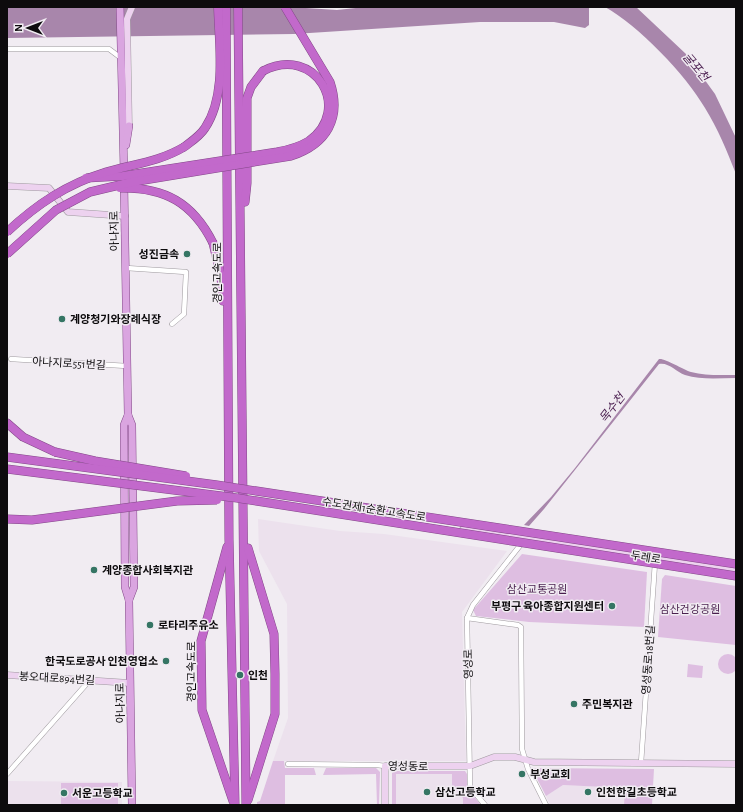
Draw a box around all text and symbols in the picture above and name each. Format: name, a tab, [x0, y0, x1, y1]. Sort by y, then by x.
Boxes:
north arrow	[8, 8, 48, 48]
text: N	[13, 24, 24, 32]
water label: 굴포천	[681, 50, 712, 85]
street label: 아나지로	[109, 211, 120, 251]
street label: 경인고속도로	[212, 243, 223, 303]
place label: 성진금속	[139, 249, 179, 260]
marker: 성진금속	[182, 249, 192, 259]
marker: 계양청기와장례식장	[57, 314, 67, 324]
place label: 계양청기와장례식장	[70, 314, 161, 325]
street label: 아나지로551번길	[32, 356, 106, 371]
water label: 목수천	[597, 390, 628, 425]
street label: 수도권제1순환고속도로	[321, 495, 427, 523]
street label: 두레로	[630, 550, 662, 565]
place label: 계양종합사회복지관	[102, 564, 193, 576]
marker: 계양종합사회복지관	[89, 565, 99, 575]
park label: 삼산교통공원	[507, 584, 567, 595]
place label: 부평구 육아종합지원센터	[491, 600, 604, 612]
marker: 부평구 육아종합지원센터	[607, 601, 617, 611]
park label: 삼산건강공원	[660, 604, 720, 615]
marker: 로타리주유소	[145, 620, 155, 630]
place label: 로타리주유소	[158, 620, 219, 631]
street label: 영성동로18번길	[641, 625, 656, 695]
street label: 경인고속도로	[186, 642, 197, 702]
street label: 영성로	[463, 649, 474, 679]
place label: 한국도로공사 인천영업소	[45, 655, 158, 667]
marker: 한국도로공사 인천영업소	[161, 656, 171, 666]
place label: 인천	[248, 669, 268, 681]
marker: 인천	[235, 670, 245, 680]
street label: 봉오대로894번길	[19, 671, 95, 686]
street label: 아나지로	[115, 683, 126, 723]
marker: 주민복지관	[569, 699, 579, 709]
place label: 주민복지관	[582, 699, 633, 710]
street label: 영성동로	[388, 761, 428, 772]
marker: 부성교회	[517, 769, 527, 779]
place label: 부성교회	[530, 769, 570, 780]
place label: 삼산고등학교	[435, 786, 496, 798]
place label: 인천한길초등학교	[596, 786, 677, 798]
place label: 서운고등학교	[72, 787, 133, 799]
marker: 삼산고등학교	[422, 787, 432, 797]
marker: 인천한길초등학교	[583, 787, 593, 797]
marker: 서운고등학교	[59, 788, 69, 798]

